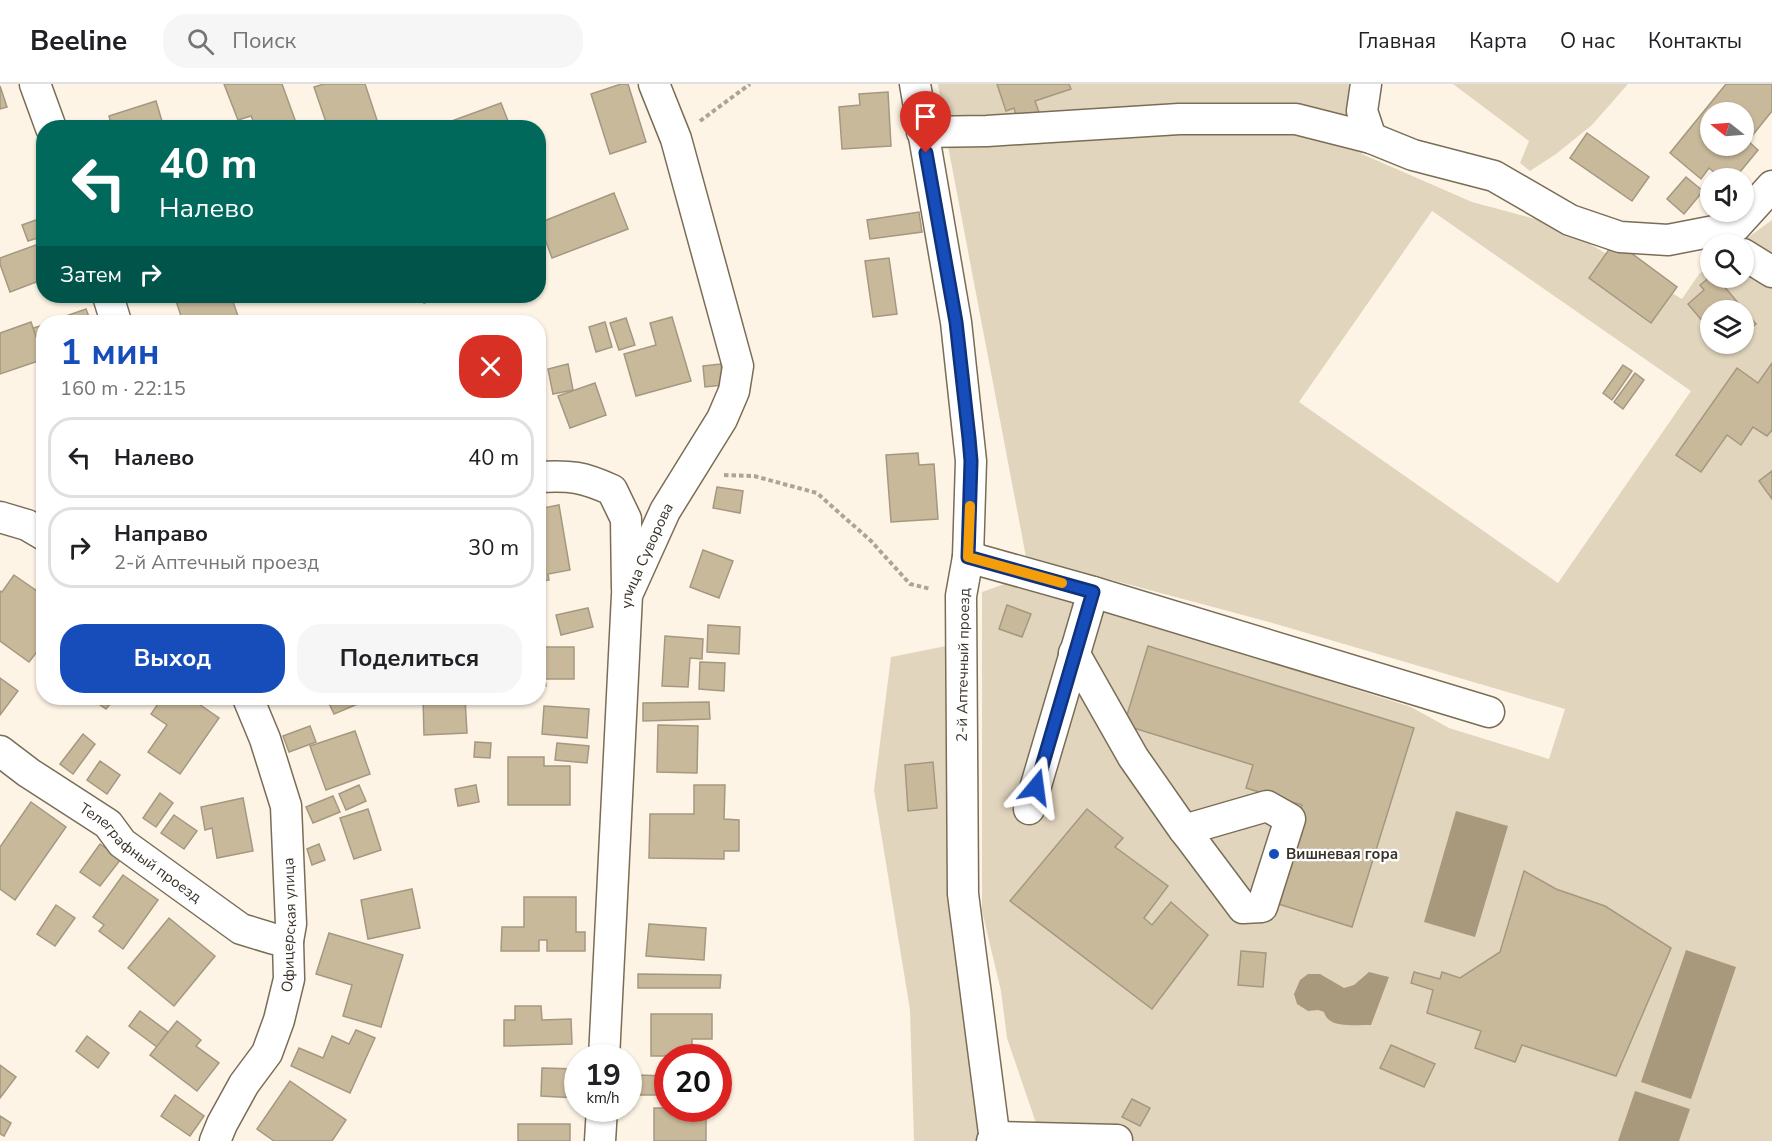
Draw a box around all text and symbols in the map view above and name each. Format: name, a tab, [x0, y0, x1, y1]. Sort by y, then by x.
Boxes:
search box	[163, 14, 583, 68]
text: Beeline	[30, 22, 127, 60]
icon: search	[184, 25, 217, 58]
text: Поиск	[232, 26, 296, 56]
text: Главная	[1358, 27, 1436, 55]
text: Карта	[1469, 27, 1527, 55]
text: О нас	[1560, 27, 1615, 55]
text: Контакты	[1648, 27, 1742, 55]
pin	[900, 91, 951, 153]
icon: arrive	[909, 100, 942, 133]
north arrow	[1700, 102, 1754, 156]
map controls	[1700, 102, 1754, 354]
text: 40 m	[159, 136, 258, 193]
icon: left	[60, 144, 138, 222]
button: sound	[1700, 168, 1754, 222]
text: Налево	[159, 190, 254, 227]
button: search	[1700, 234, 1754, 288]
icon: right	[134, 258, 167, 291]
text: Затем	[60, 260, 122, 290]
button: layers	[1700, 300, 1754, 354]
text: 1 мин	[60, 328, 160, 377]
button: close	[459, 335, 522, 398]
text: 160 m · 22:15	[60, 375, 186, 402]
icon: left	[63, 441, 96, 474]
text: Налево	[114, 443, 194, 473]
text: 40 m	[468, 443, 519, 473]
street label: улица Суворова	[616, 499, 678, 609]
text: Направо	[114, 519, 208, 549]
icon: right	[63, 531, 96, 564]
text: 30 m	[468, 533, 519, 563]
text: 2-й Аптечный проезд	[114, 549, 319, 576]
street label: 2-й Аптечный проезд	[952, 588, 974, 742]
button: Выход	[60, 624, 285, 693]
button: Поделиться	[297, 624, 522, 693]
position arrow	[1004, 755, 1068, 819]
street label: Телеграфный проезд	[76, 798, 206, 907]
place label: Вишневая гора	[1286, 844, 1398, 864]
marker: Вишневая гора	[1267, 847, 1281, 861]
street label: Офицерская улица	[276, 857, 301, 995]
speed limit sign: 20	[654, 1044, 732, 1122]
text: 19	[585, 1055, 621, 1096]
text: km/h	[586, 1088, 620, 1108]

